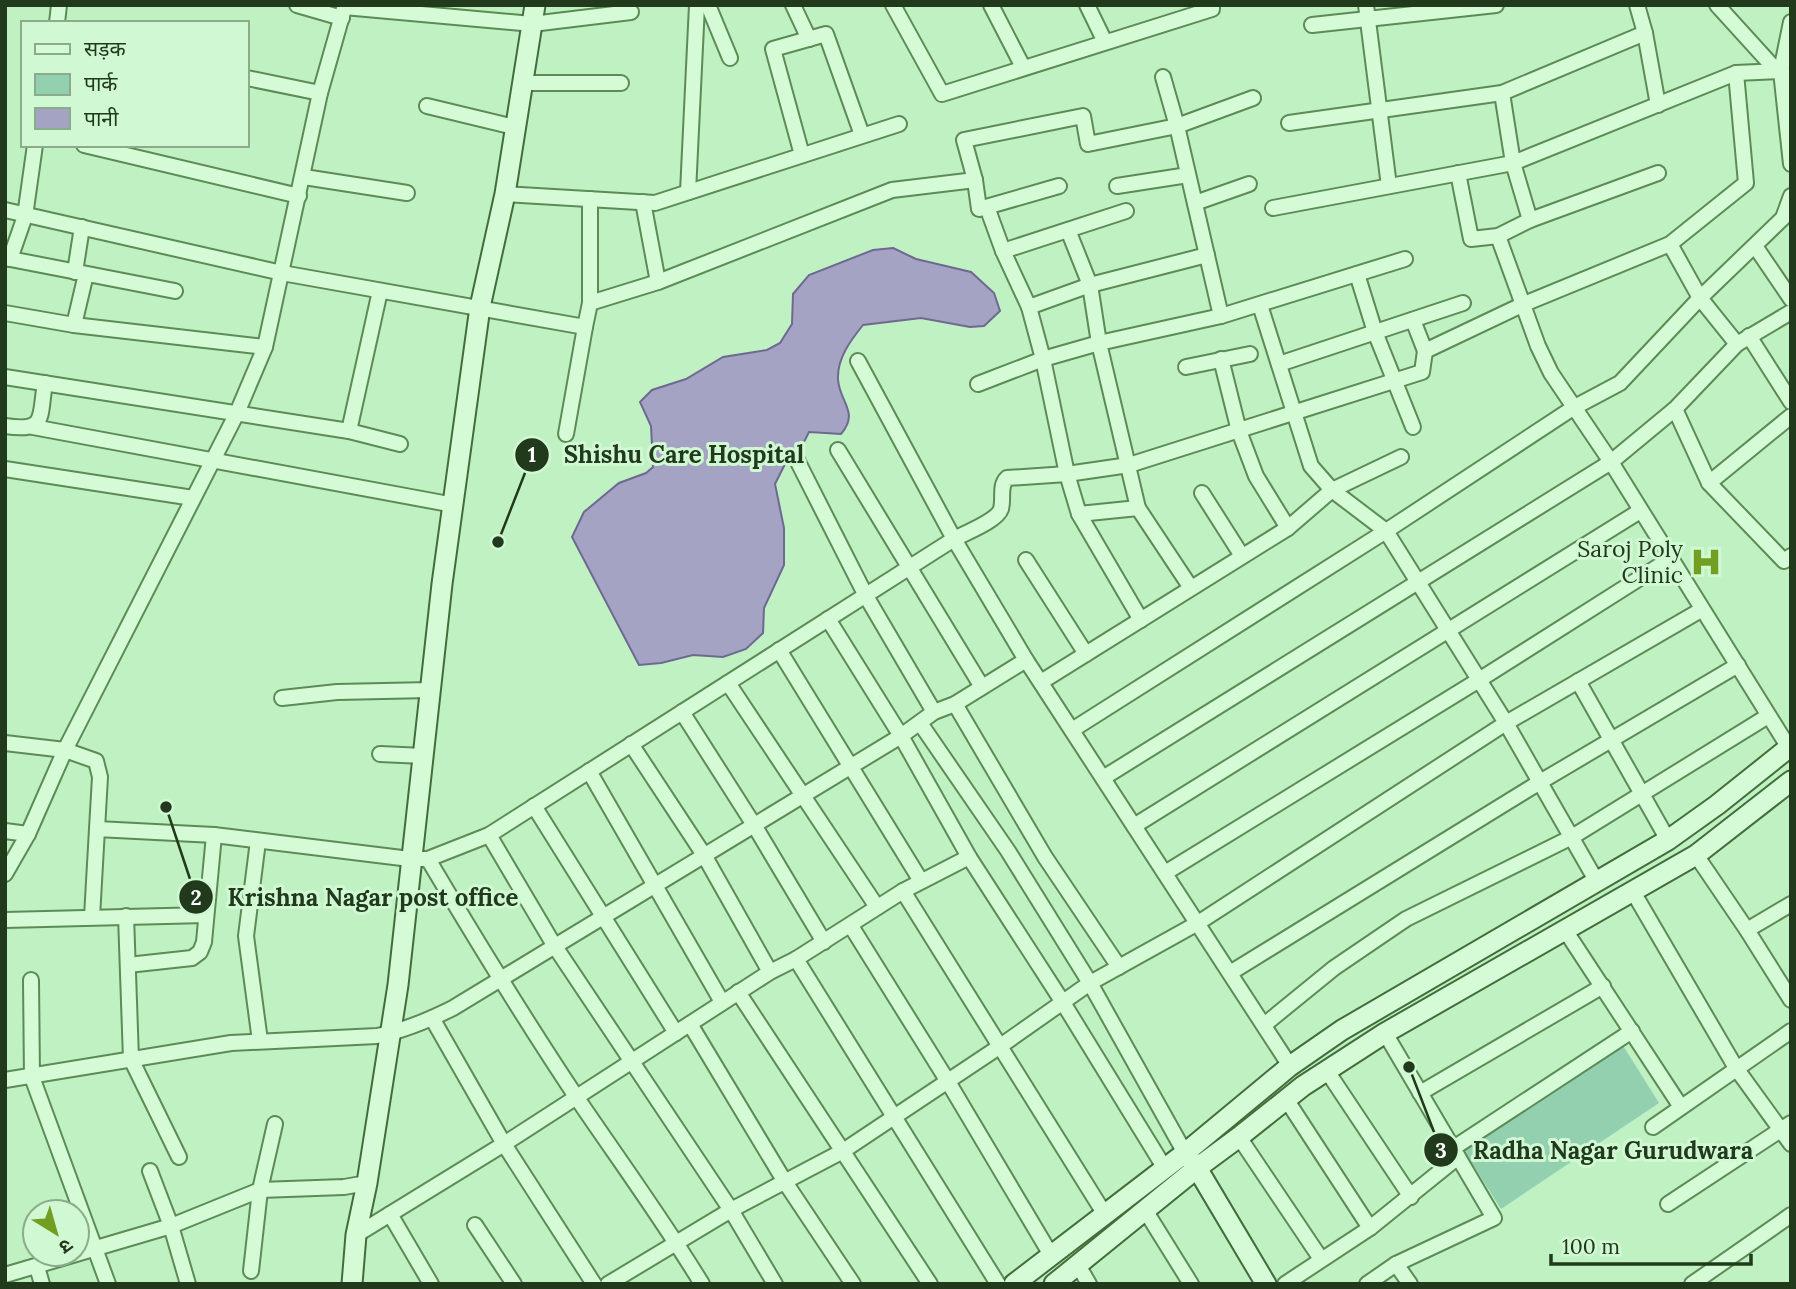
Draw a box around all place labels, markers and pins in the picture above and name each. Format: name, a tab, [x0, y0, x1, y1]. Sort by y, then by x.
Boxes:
callout: Shishu Care Hospital	[515, 432, 818, 477]
place label: Saroj Poly Clinic	[1577, 534, 1684, 589]
hospital icon: Saroj Poly Clinic	[1689, 545, 1723, 579]
callout: Krishna Nagar post office	[178, 875, 532, 920]
callout: Radha Nagar Gurudwara	[1424, 1128, 1768, 1173]

